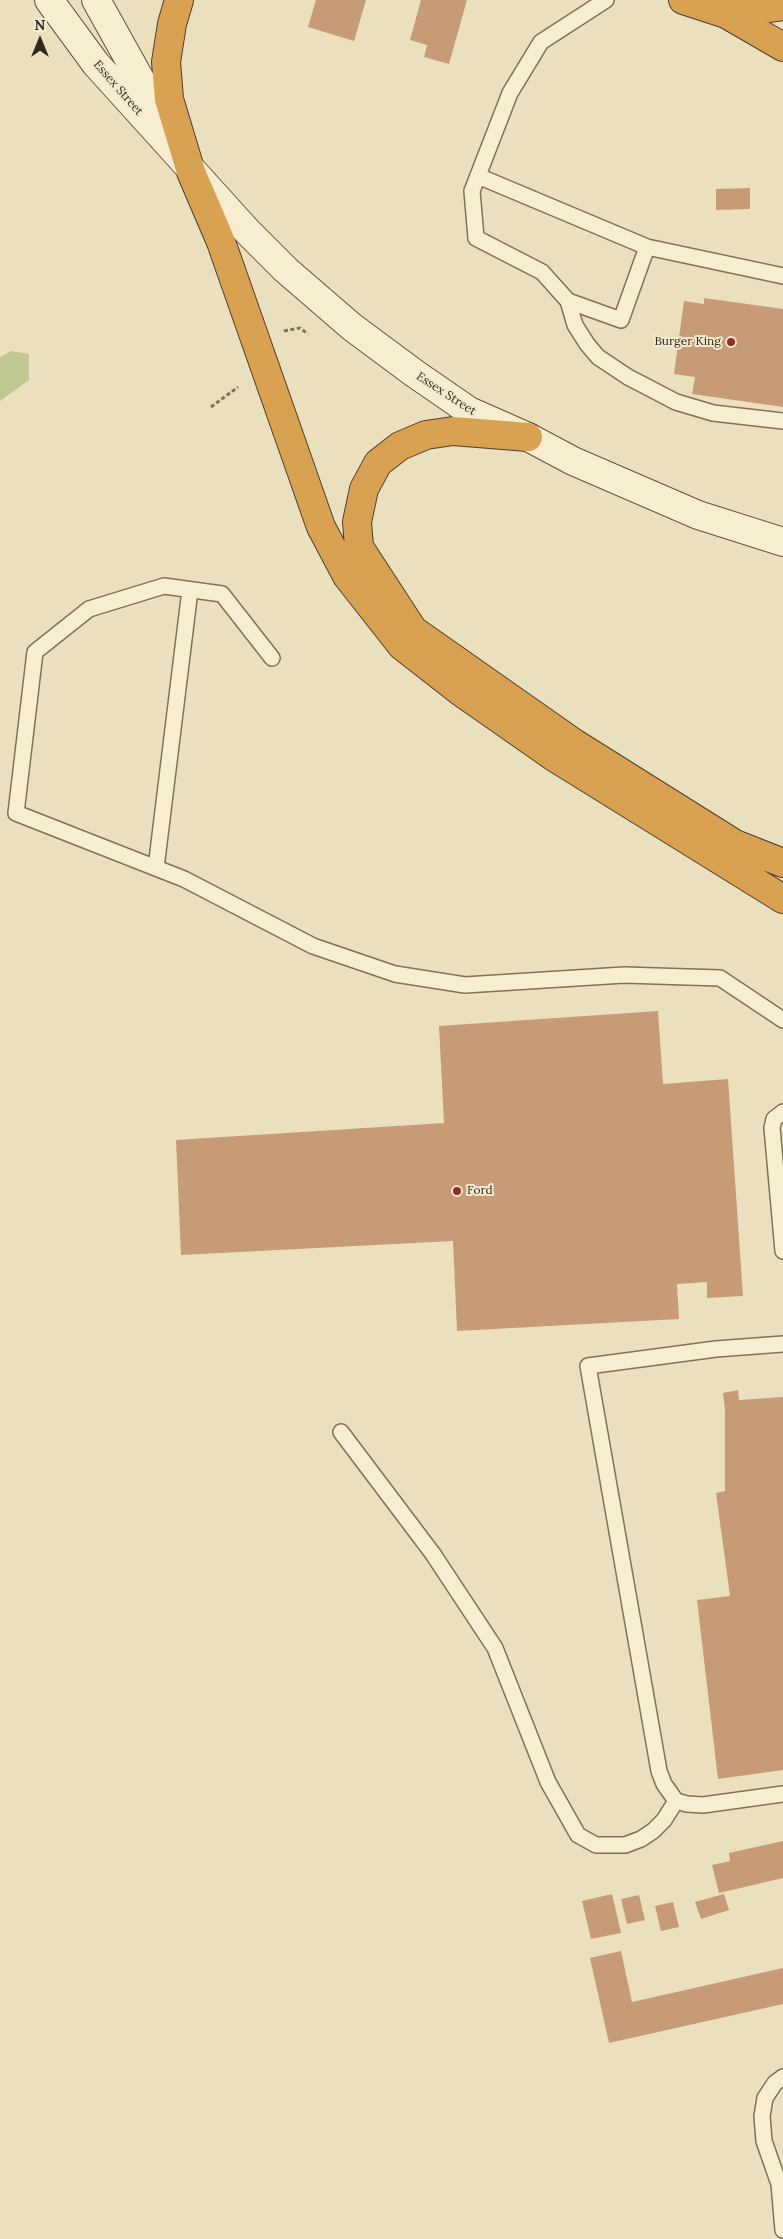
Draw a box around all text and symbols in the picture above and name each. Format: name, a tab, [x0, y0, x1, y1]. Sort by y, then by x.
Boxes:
north arrow	[15, 15, 65, 65]
text: N	[35, 16, 45, 34]
street label: Essex Street	[90, 57, 146, 119]
place label: Burger King	[654, 335, 721, 349]
marker: Burger King	[725, 336, 737, 348]
street label: Essex Street	[413, 369, 479, 419]
place label: Ford	[467, 1184, 493, 1198]
marker: Ford	[451, 1185, 463, 1197]

